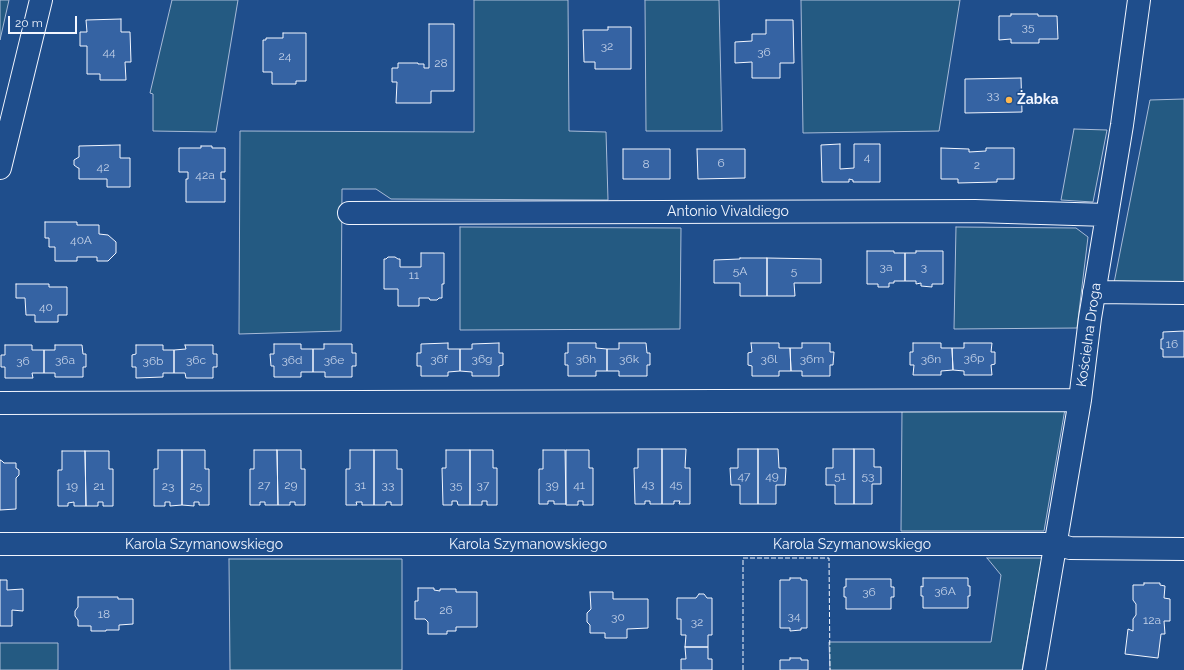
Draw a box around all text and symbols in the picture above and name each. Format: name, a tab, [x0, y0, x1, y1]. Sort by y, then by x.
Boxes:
scale bar	[10, 8, 79, 34]
text: 20 m	[15, 16, 43, 30]
house number: 35	[1022, 20, 1034, 34]
house number: 32	[601, 39, 613, 53]
house number: 44	[102, 45, 116, 59]
house number: 36	[757, 45, 771, 59]
house number: 24	[279, 49, 291, 63]
house number: 28	[434, 56, 448, 70]
house number: 33	[987, 88, 999, 102]
place label: Żabka	[1017, 92, 1058, 108]
marker: Żabka	[1004, 95, 1014, 105]
house number: 4	[864, 150, 870, 164]
house number: 6	[717, 156, 725, 170]
house number: 8	[642, 157, 650, 171]
house number: 2	[974, 158, 980, 172]
house number: 42	[97, 160, 109, 174]
house number: 42a	[195, 168, 215, 182]
street label: Antonio Vivaldiego	[667, 204, 789, 220]
house number: 40A	[70, 233, 92, 247]
house number: 3a	[880, 260, 892, 274]
house number: 3	[921, 260, 927, 274]
house number: 5A	[733, 264, 747, 278]
house number: 5	[791, 264, 797, 278]
house number: 11	[409, 268, 419, 282]
street label: Kościelna Droga	[1073, 282, 1105, 388]
house number: 40	[39, 300, 53, 314]
house number: 16	[1166, 337, 1178, 351]
house number: 36p	[963, 351, 985, 365]
house number: 36f	[430, 352, 448, 366]
house number: 36g	[471, 352, 493, 366]
house number: 36h	[576, 352, 596, 366]
house number: 36k	[619, 352, 639, 366]
house number: 36l	[761, 352, 777, 366]
house number: 36m	[800, 352, 824, 366]
house number: 36n	[921, 352, 941, 366]
house number: 36a	[55, 353, 75, 367]
house number: 36c	[186, 353, 206, 367]
house number: 36d	[281, 353, 303, 367]
house number: 36e	[324, 353, 344, 367]
house number: 36	[16, 354, 30, 368]
house number: 36b	[142, 354, 164, 368]
house number: 47	[738, 469, 750, 483]
house number: 49	[765, 469, 779, 483]
house number: 51	[834, 469, 846, 483]
house number: 53	[862, 469, 874, 483]
house number: 43	[642, 477, 654, 491]
house number: 45	[669, 477, 683, 491]
house number: 27	[258, 478, 270, 492]
house number: 29	[284, 478, 298, 492]
house number: 31	[354, 478, 366, 492]
house number: 33	[382, 478, 394, 492]
house number: 35	[450, 478, 462, 492]
house number: 37	[477, 478, 489, 492]
house number: 39	[545, 478, 559, 492]
house number: 41	[573, 478, 585, 492]
house number: 19	[66, 479, 78, 493]
house number: 21	[93, 479, 105, 493]
house number: 23	[162, 479, 174, 493]
house number: 25	[190, 479, 202, 493]
street label: Karola Szymanowskiego	[125, 537, 283, 553]
street label: Karola Szymanowskiego	[449, 537, 607, 553]
street label: Karola Szymanowskiego	[773, 537, 931, 553]
house number: 36A	[934, 584, 956, 598]
house number: 36	[862, 585, 876, 599]
house number: 26	[439, 603, 453, 617]
house number: 18	[98, 607, 110, 621]
house number: 34	[788, 609, 800, 623]
house number: 30	[611, 610, 625, 624]
house number: 12a	[1143, 613, 1161, 627]
house number: 32	[691, 615, 703, 629]

